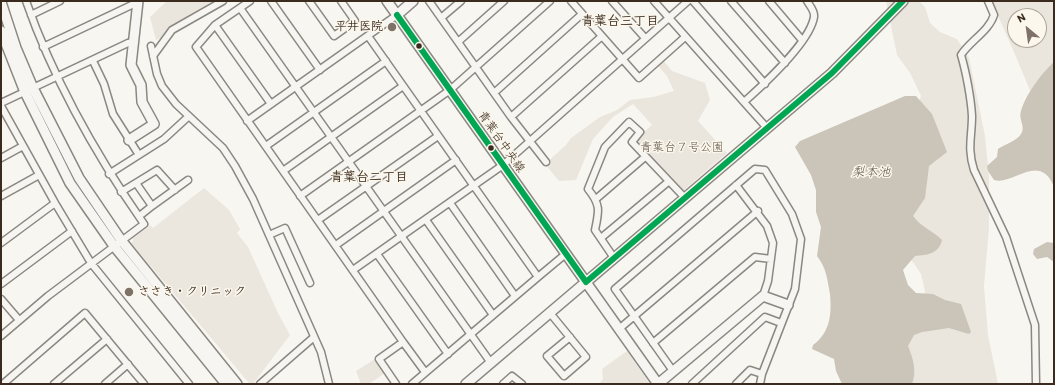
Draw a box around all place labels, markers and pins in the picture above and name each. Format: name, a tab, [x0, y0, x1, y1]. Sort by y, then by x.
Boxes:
place label: 平井医院	[335, 20, 383, 34]
marker: 平井医院	[386, 21, 398, 33]
unlabelled marker	[414, 41, 424, 51]
unlabelled marker	[486, 143, 496, 153]
place label: ささき・クリニック	[138, 285, 246, 299]
marker: ささき・クリニック	[123, 286, 135, 298]

